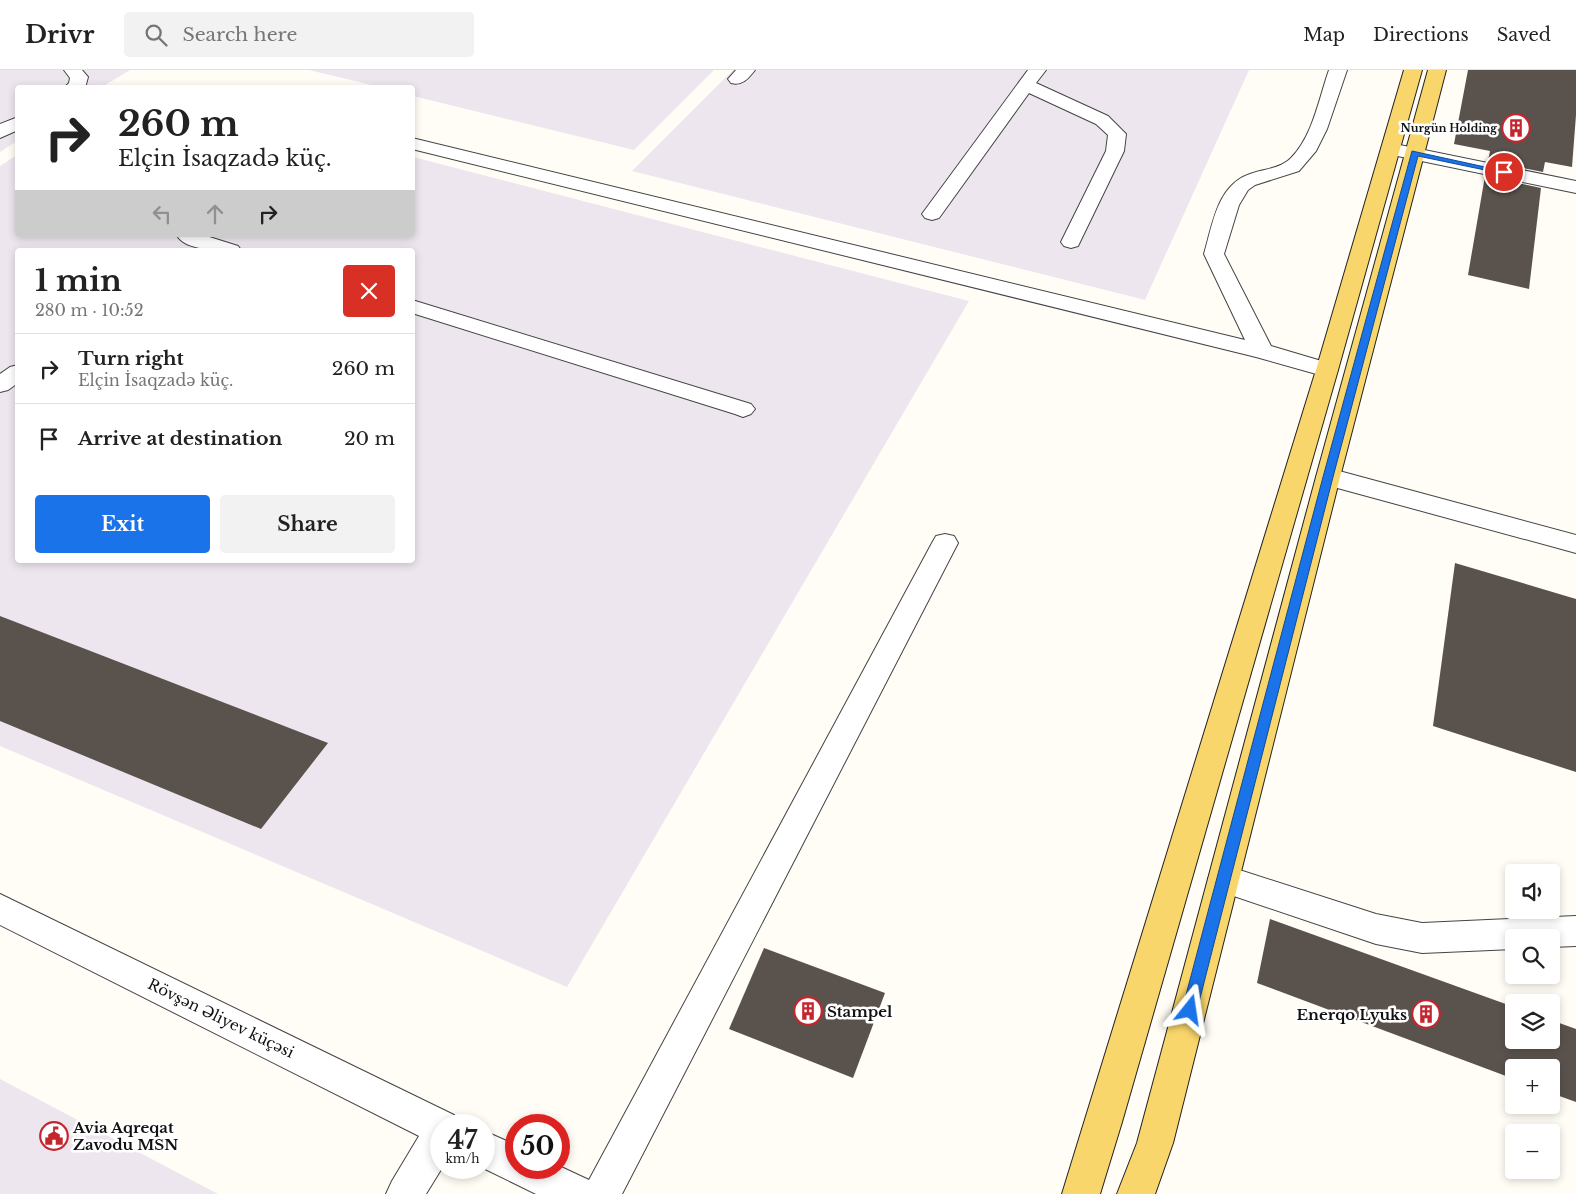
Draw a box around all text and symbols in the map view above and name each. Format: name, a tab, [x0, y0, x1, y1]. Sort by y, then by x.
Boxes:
search box	[124, 12, 474, 57]
text: Drivr	[25, 20, 94, 49]
icon: search	[142, 21, 170, 49]
text: Search here	[182, 23, 297, 46]
text: Map	[1303, 24, 1345, 46]
text: Directions	[1373, 24, 1469, 46]
text: Saved	[1497, 24, 1551, 46]
text: 260 m	[118, 102, 239, 145]
icon: right	[35, 105, 100, 170]
building icon: Nurgün Holding	[1501, 113, 1531, 143]
place label: Nurgün Holding	[1401, 121, 1497, 135]
text: Elçin İsaqzadə küç.	[118, 145, 332, 172]
pin	[1483, 151, 1525, 193]
icon: arrive	[1490, 158, 1518, 186]
icon: left	[148, 200, 176, 228]
icon: ahead	[201, 200, 229, 228]
icon: right	[254, 200, 282, 228]
text: 1 min	[35, 262, 122, 299]
button: close	[343, 265, 395, 317]
text: 280 m · 10:52	[35, 300, 144, 320]
text: Turn right	[78, 347, 184, 370]
icon: right	[35, 355, 63, 383]
text: 260 m	[332, 357, 395, 380]
text: Elçin İsaqzadə küç.	[78, 370, 233, 390]
icon: arrive	[35, 425, 63, 453]
text: Arrive at destination	[78, 427, 282, 450]
text: 20 m	[344, 427, 395, 450]
button: Exit	[35, 495, 210, 553]
button: Share	[220, 495, 395, 553]
map controls	[1505, 864, 1560, 1179]
button: sound	[1505, 864, 1560, 919]
button: search	[1505, 929, 1560, 984]
street label: Rövşən Əliyev küçəsi	[145, 974, 297, 1062]
position arrow	[1163, 983, 1215, 1035]
button: layers	[1505, 994, 1560, 1049]
building icon: Stampel	[793, 996, 823, 1026]
building icon: Enerqo Lyuks	[1411, 999, 1441, 1029]
place label: Stampel	[827, 1002, 893, 1021]
place label: Enerqo Lyuks	[1297, 1005, 1407, 1024]
button: +	[1505, 1059, 1560, 1114]
speed limit sign: 50	[505, 1114, 570, 1179]
place label: Avia Aqreqat Zavodu MSN	[72, 1118, 178, 1154]
public building icon: Avia Aqreqat Zavodu MSN	[39, 1121, 69, 1151]
button: −	[1505, 1124, 1560, 1179]
text: 47	[448, 1125, 477, 1156]
text: km/h	[445, 1151, 480, 1166]

